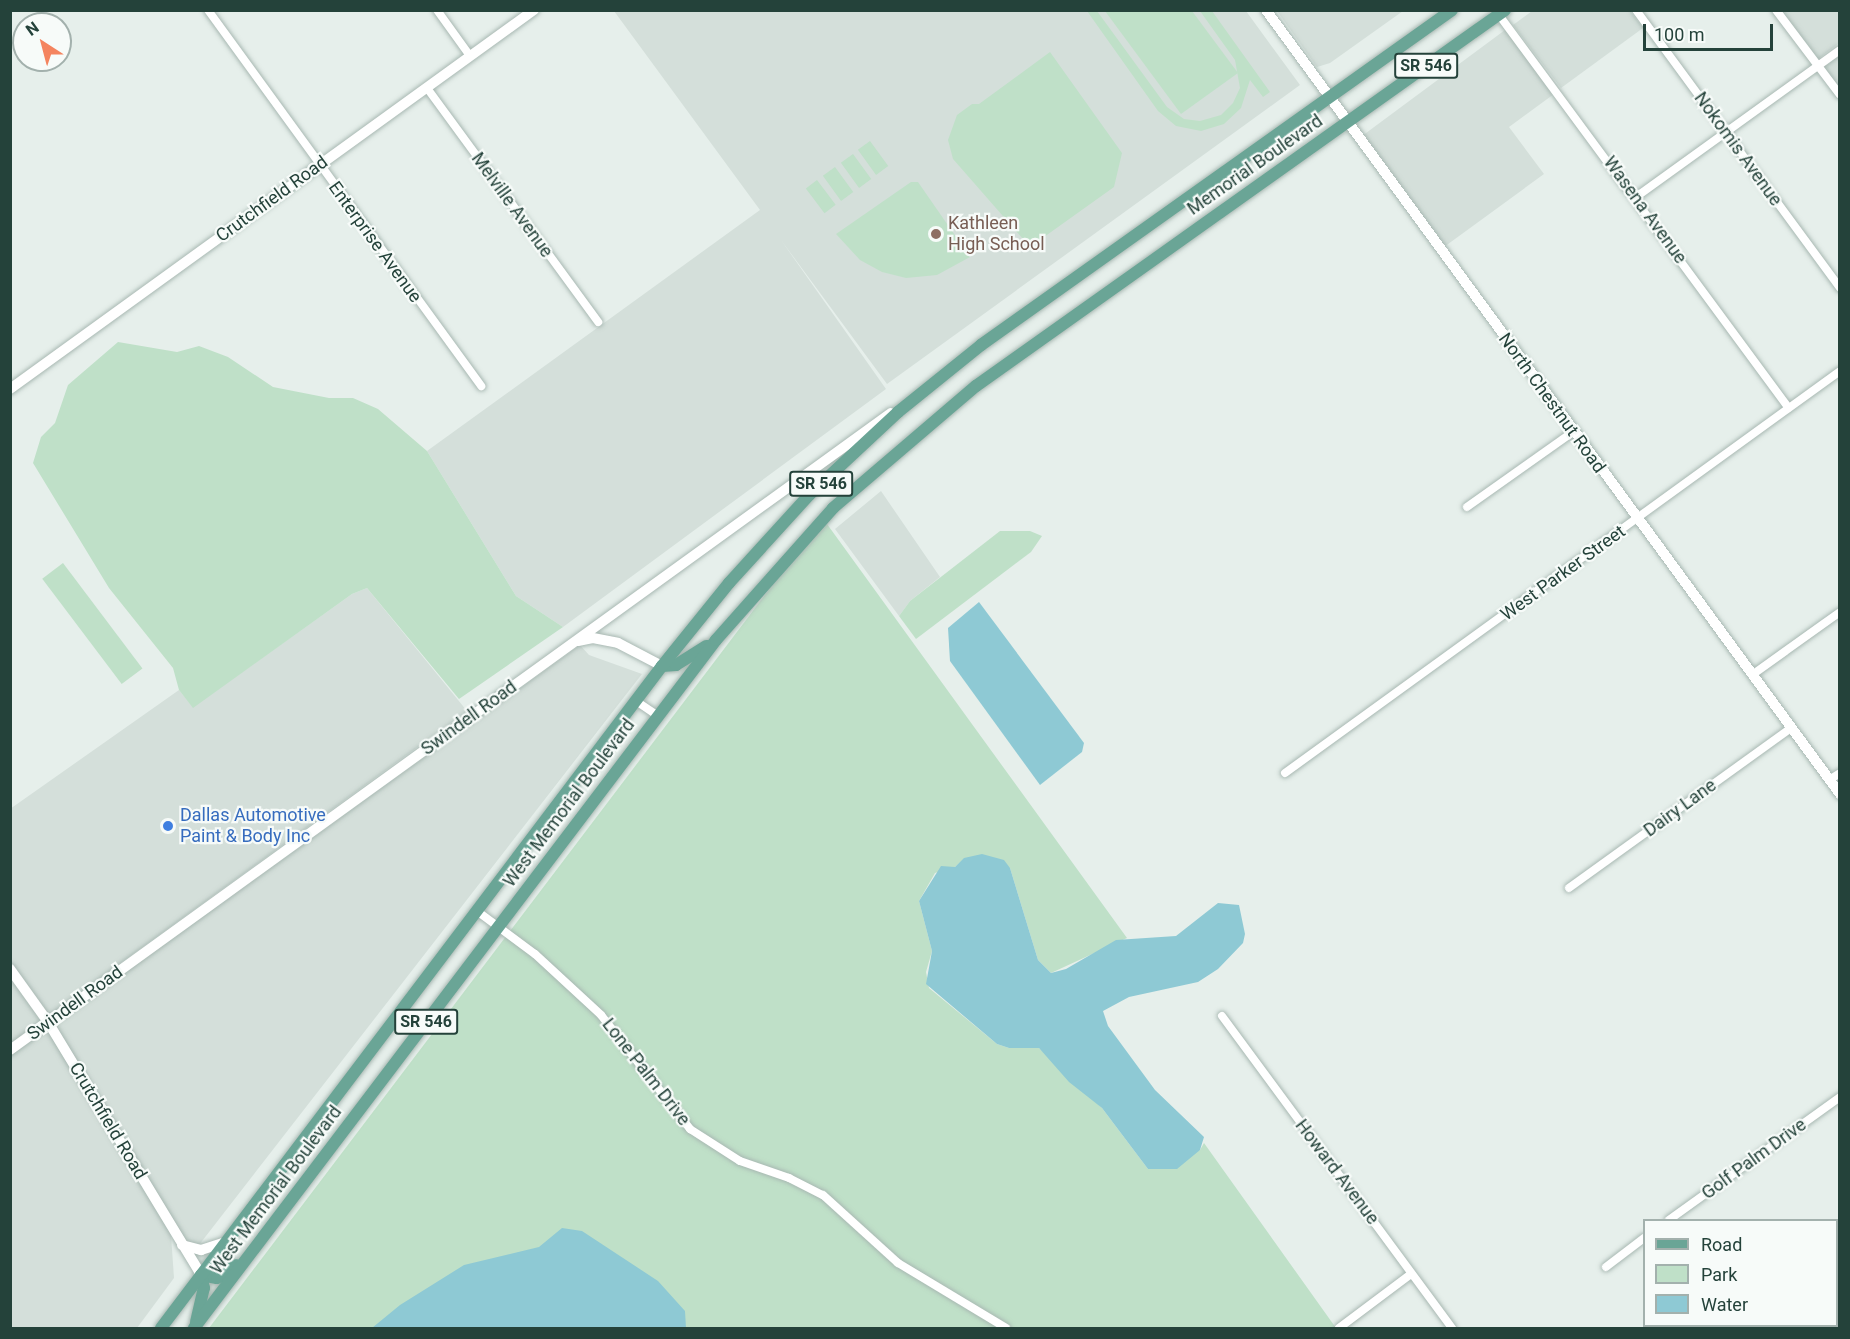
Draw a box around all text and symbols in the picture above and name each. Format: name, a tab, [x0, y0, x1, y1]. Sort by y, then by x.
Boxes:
north arrow	[12, 12, 72, 72]
scale bar	[1646, 12, 1776, 50]
text: N	[22, 18, 42, 40]
text: 100 m	[1654, 24, 1705, 45]
road number: SR 546	[1393, 53, 1459, 79]
street label: Nokomis Avenue	[1690, 88, 1786, 210]
street label: Memorial Boulevard	[1183, 110, 1327, 220]
street label: Melville Avenue	[467, 148, 557, 262]
street label: Crutchfield Road	[212, 151, 332, 247]
street label: Wasena Avenue	[1599, 152, 1691, 268]
street label: Enterprise Avenue	[324, 177, 426, 307]
place label: Kathleen High School	[948, 213, 1045, 256]
marker: Kathleen High School	[929, 227, 943, 241]
street label: North Chestnut Road	[1494, 329, 1610, 477]
road number: SR 546	[788, 471, 854, 497]
street label: West Parker Street	[1497, 521, 1629, 625]
street label: Swindell Road	[417, 676, 521, 760]
street label: West Memorial Boulevard	[499, 715, 639, 891]
street label: Dairy Lane	[1640, 775, 1720, 841]
place label: Dallas Automotive Paint & Body Inc	[180, 805, 326, 848]
marker: Dallas Automotive Paint & Body Inc	[161, 819, 175, 833]
street label: Swindell Road	[23, 961, 127, 1045]
road number: SR 546	[393, 1009, 459, 1035]
street label: Lone Palm Drive	[597, 1014, 695, 1130]
street label: Crutchfield Road	[65, 1059, 151, 1183]
street label: West Memorial Boulevard	[206, 1102, 346, 1278]
street label: Golf Palm Drive	[1698, 1114, 1810, 1204]
street label: Howard Avenue	[1291, 1115, 1383, 1229]
legend	[1643, 1219, 1838, 1327]
text: Road	[1701, 1234, 1742, 1255]
text: Park	[1701, 1264, 1737, 1285]
text: Water	[1701, 1294, 1748, 1315]

